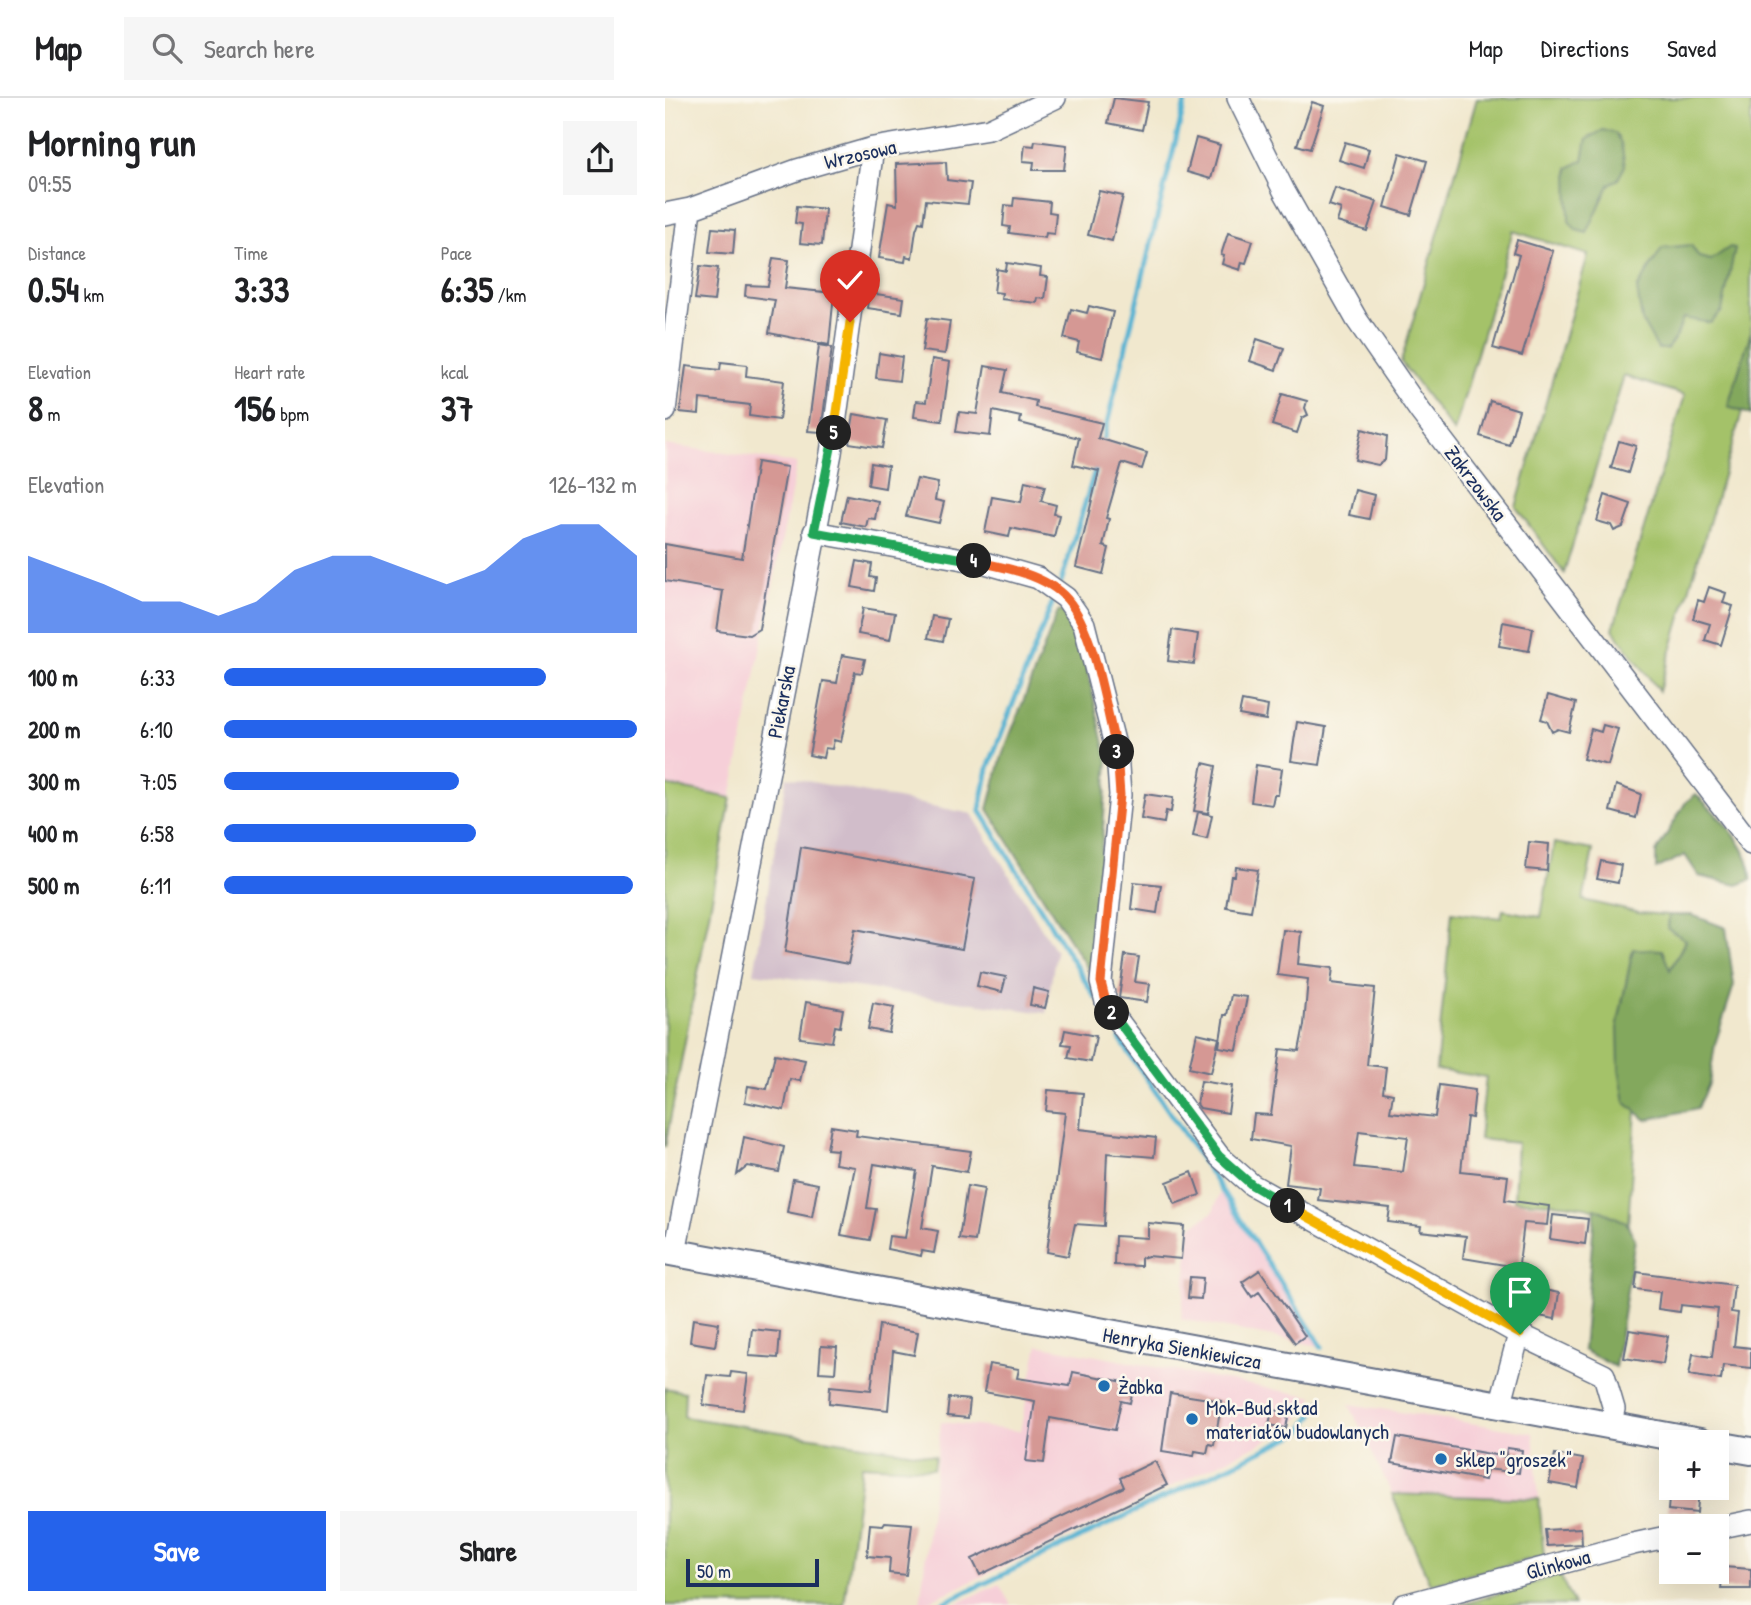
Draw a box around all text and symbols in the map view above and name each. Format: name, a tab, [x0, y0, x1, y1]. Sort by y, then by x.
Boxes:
search box	[124, 17, 614, 80]
text: Map	[35, 26, 82, 70]
icon: search	[148, 29, 186, 67]
text: Search here	[204, 31, 315, 66]
text: Map	[1469, 32, 1503, 64]
text: Directions	[1541, 32, 1629, 64]
text: Saved	[1667, 32, 1716, 64]
text: Morning run	[28, 116, 196, 168]
button: share	[563, 121, 637, 195]
street label: Wrzosowa	[821, 132, 899, 176]
text: 09:55	[28, 168, 72, 199]
text: Distance	[28, 240, 86, 266]
text: Time	[234, 240, 268, 266]
text: Pace	[441, 240, 472, 266]
pin	[820, 250, 880, 322]
icon: check	[831, 261, 869, 299]
text: 0.54	[28, 266, 79, 313]
text: 3:33	[234, 266, 290, 313]
text: 6:35	[441, 266, 493, 313]
text: km	[79, 282, 104, 308]
text: /km	[493, 282, 526, 308]
text: Elevation	[28, 359, 91, 385]
text: Heart rate	[234, 359, 305, 385]
text: kcal	[441, 359, 468, 385]
text: 8	[28, 385, 43, 432]
text: 156	[234, 385, 276, 432]
text: 37	[441, 385, 474, 432]
text: m	[43, 401, 60, 427]
text: bpm	[276, 401, 309, 427]
pin: 5	[817, 416, 851, 450]
text: 5	[829, 419, 838, 445]
street label: Zakrzowska	[1438, 439, 1514, 527]
text: Elevation	[28, 469, 104, 500]
text: 126–132 m	[549, 469, 637, 500]
pin: 4	[957, 544, 991, 578]
text: 4	[970, 547, 977, 573]
text: 100 m	[28, 662, 78, 693]
text: 6:33	[140, 662, 175, 693]
street label: Piekarska	[760, 663, 802, 741]
text: 200 m	[28, 714, 80, 745]
text: 6:10	[140, 714, 173, 745]
pin: 3	[1099, 734, 1135, 770]
text: 3	[1112, 738, 1121, 764]
text: 300 m	[28, 766, 80, 797]
text: 7:05	[140, 766, 177, 797]
text: 400 m	[28, 818, 78, 849]
text: 6:58	[140, 818, 174, 849]
text: 500 m	[28, 870, 79, 901]
text: 6:11	[140, 870, 171, 901]
pin: 2	[1095, 996, 1129, 1030]
text: 2	[1107, 999, 1116, 1025]
pin: 1	[1271, 1188, 1305, 1224]
text: 1	[1284, 1192, 1291, 1218]
pin	[1490, 1262, 1550, 1334]
icon: arrive	[1501, 1273, 1539, 1311]
street label: Henryka Sienkiewicza	[1101, 1320, 1263, 1376]
place label: Żabka	[1118, 1372, 1162, 1401]
marker: Żabka	[1096, 1378, 1112, 1394]
place label: Mok-Bud skład materiałów budowlanych	[1206, 1393, 1389, 1446]
marker: Mok-Bud skład materiałów budowlanych	[1184, 1411, 1200, 1427]
map controls	[1659, 1430, 1729, 1584]
button: +	[1659, 1430, 1729, 1500]
place label: sklep "groszek"	[1455, 1445, 1572, 1474]
marker: sklep "groszek"	[1433, 1451, 1449, 1467]
button: Save	[28, 1511, 326, 1591]
button: Share	[340, 1511, 637, 1591]
button: −	[1659, 1514, 1729, 1584]
street label: Glinkowa	[1523, 1542, 1593, 1586]
scale bar	[686, 1556, 819, 1588]
text: 50 m	[697, 1558, 731, 1584]

